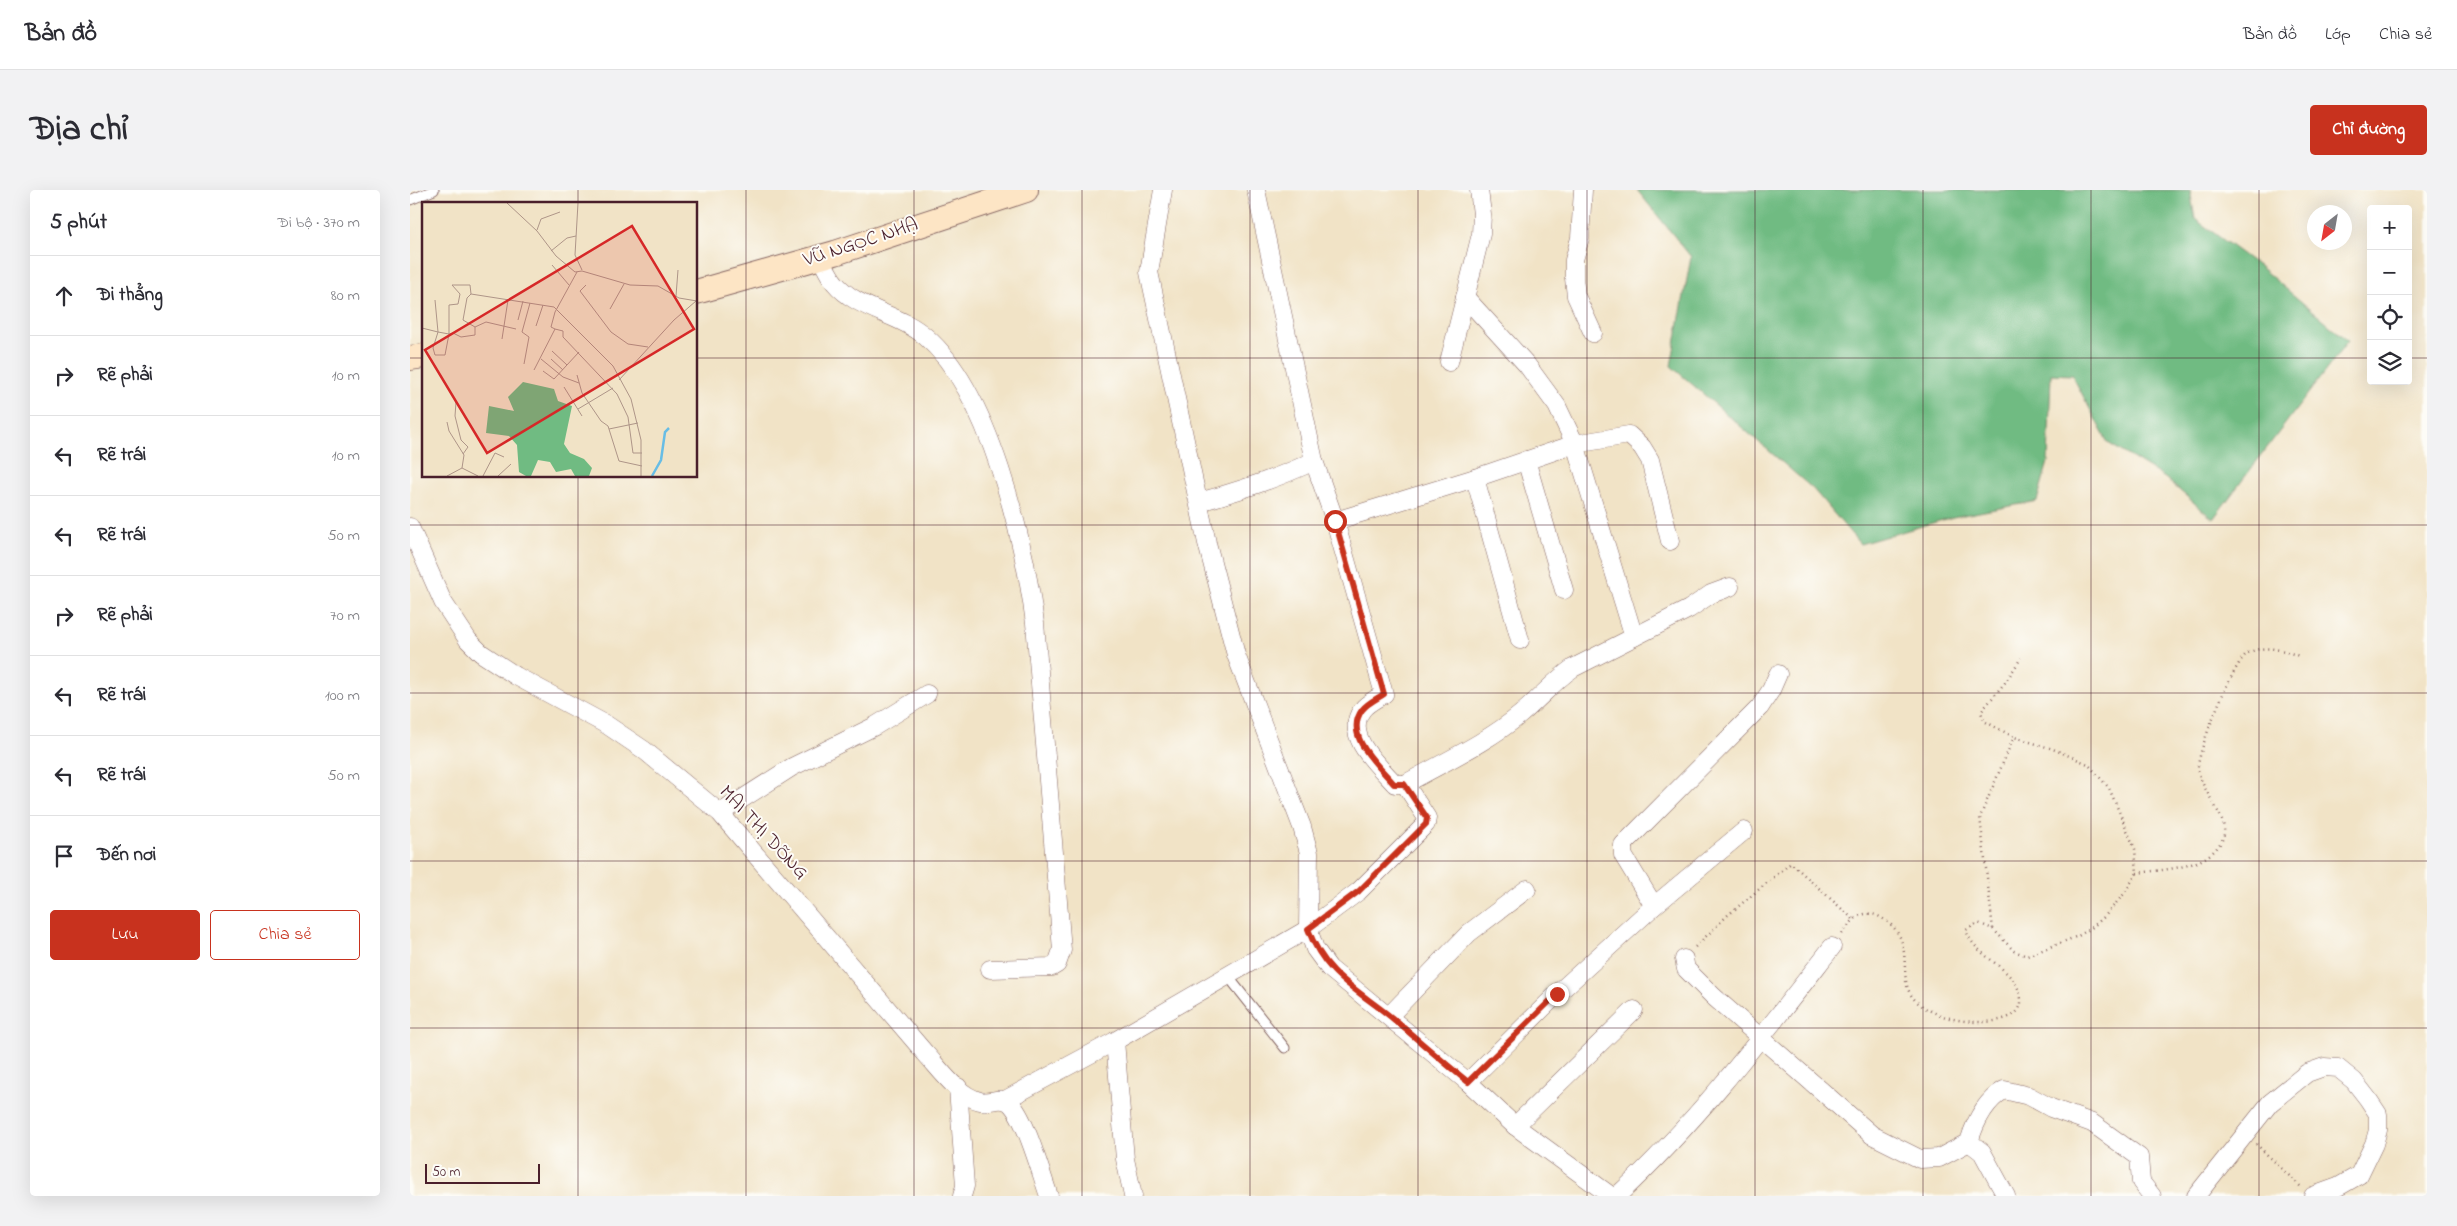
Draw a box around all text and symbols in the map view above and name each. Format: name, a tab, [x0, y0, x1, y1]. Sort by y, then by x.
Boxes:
text: Bản đồ	[25, 17, 97, 52]
text: Bản đồ	[2243, 22, 2297, 48]
text: Lớp	[2325, 22, 2351, 48]
text: Chia sẻ	[2379, 22, 2432, 48]
text: Địa chỉ	[30, 105, 128, 156]
button: Chỉ đường	[2310, 105, 2427, 155]
inset map	[422, 202, 698, 478]
north arrow	[2307, 205, 2352, 250]
map controls	[2367, 205, 2412, 385]
button: +	[2367, 205, 2412, 250]
text: 5 phút	[50, 208, 107, 238]
text: Đi bộ · 370 m	[277, 211, 360, 235]
street label: VŨ NGỌC NHẠ	[799, 211, 922, 275]
button: −	[2367, 250, 2412, 295]
icon: ahead	[50, 282, 78, 310]
text: Đi thẳng	[97, 282, 163, 309]
text: 80 m	[331, 284, 360, 308]
button: locate	[2367, 295, 2412, 340]
button: layers	[2367, 340, 2412, 385]
icon: right	[50, 362, 78, 390]
text: Rẽ phải	[97, 362, 153, 389]
text: 10 m	[332, 364, 360, 388]
icon: left	[50, 442, 78, 470]
text: Rẽ trái	[97, 442, 146, 469]
text: 10 m	[332, 444, 360, 468]
route start	[1324, 510, 1347, 533]
icon: left	[50, 522, 78, 550]
text: Rẽ trái	[97, 522, 146, 549]
text: 50 m	[328, 524, 360, 548]
icon: right	[50, 602, 78, 630]
text: Rẽ phải	[97, 602, 153, 629]
text: 70 m	[330, 604, 360, 628]
icon: left	[50, 682, 78, 710]
text: Rẽ trái	[97, 682, 146, 709]
text: 100 m	[325, 684, 360, 708]
icon: left	[50, 762, 78, 790]
text: Rẽ trái	[97, 762, 146, 789]
text: 50 m	[328, 764, 360, 788]
street label: MAI THỊ DÕNG	[712, 779, 814, 887]
icon: arrive	[50, 842, 78, 870]
text: Đến nơi	[97, 842, 156, 869]
button: Lưu	[50, 910, 200, 960]
button: Chia sẻ	[210, 910, 360, 960]
route end	[1546, 983, 1569, 1006]
scale bar	[425, 1161, 540, 1184]
text: 50 m	[432, 1162, 460, 1183]

